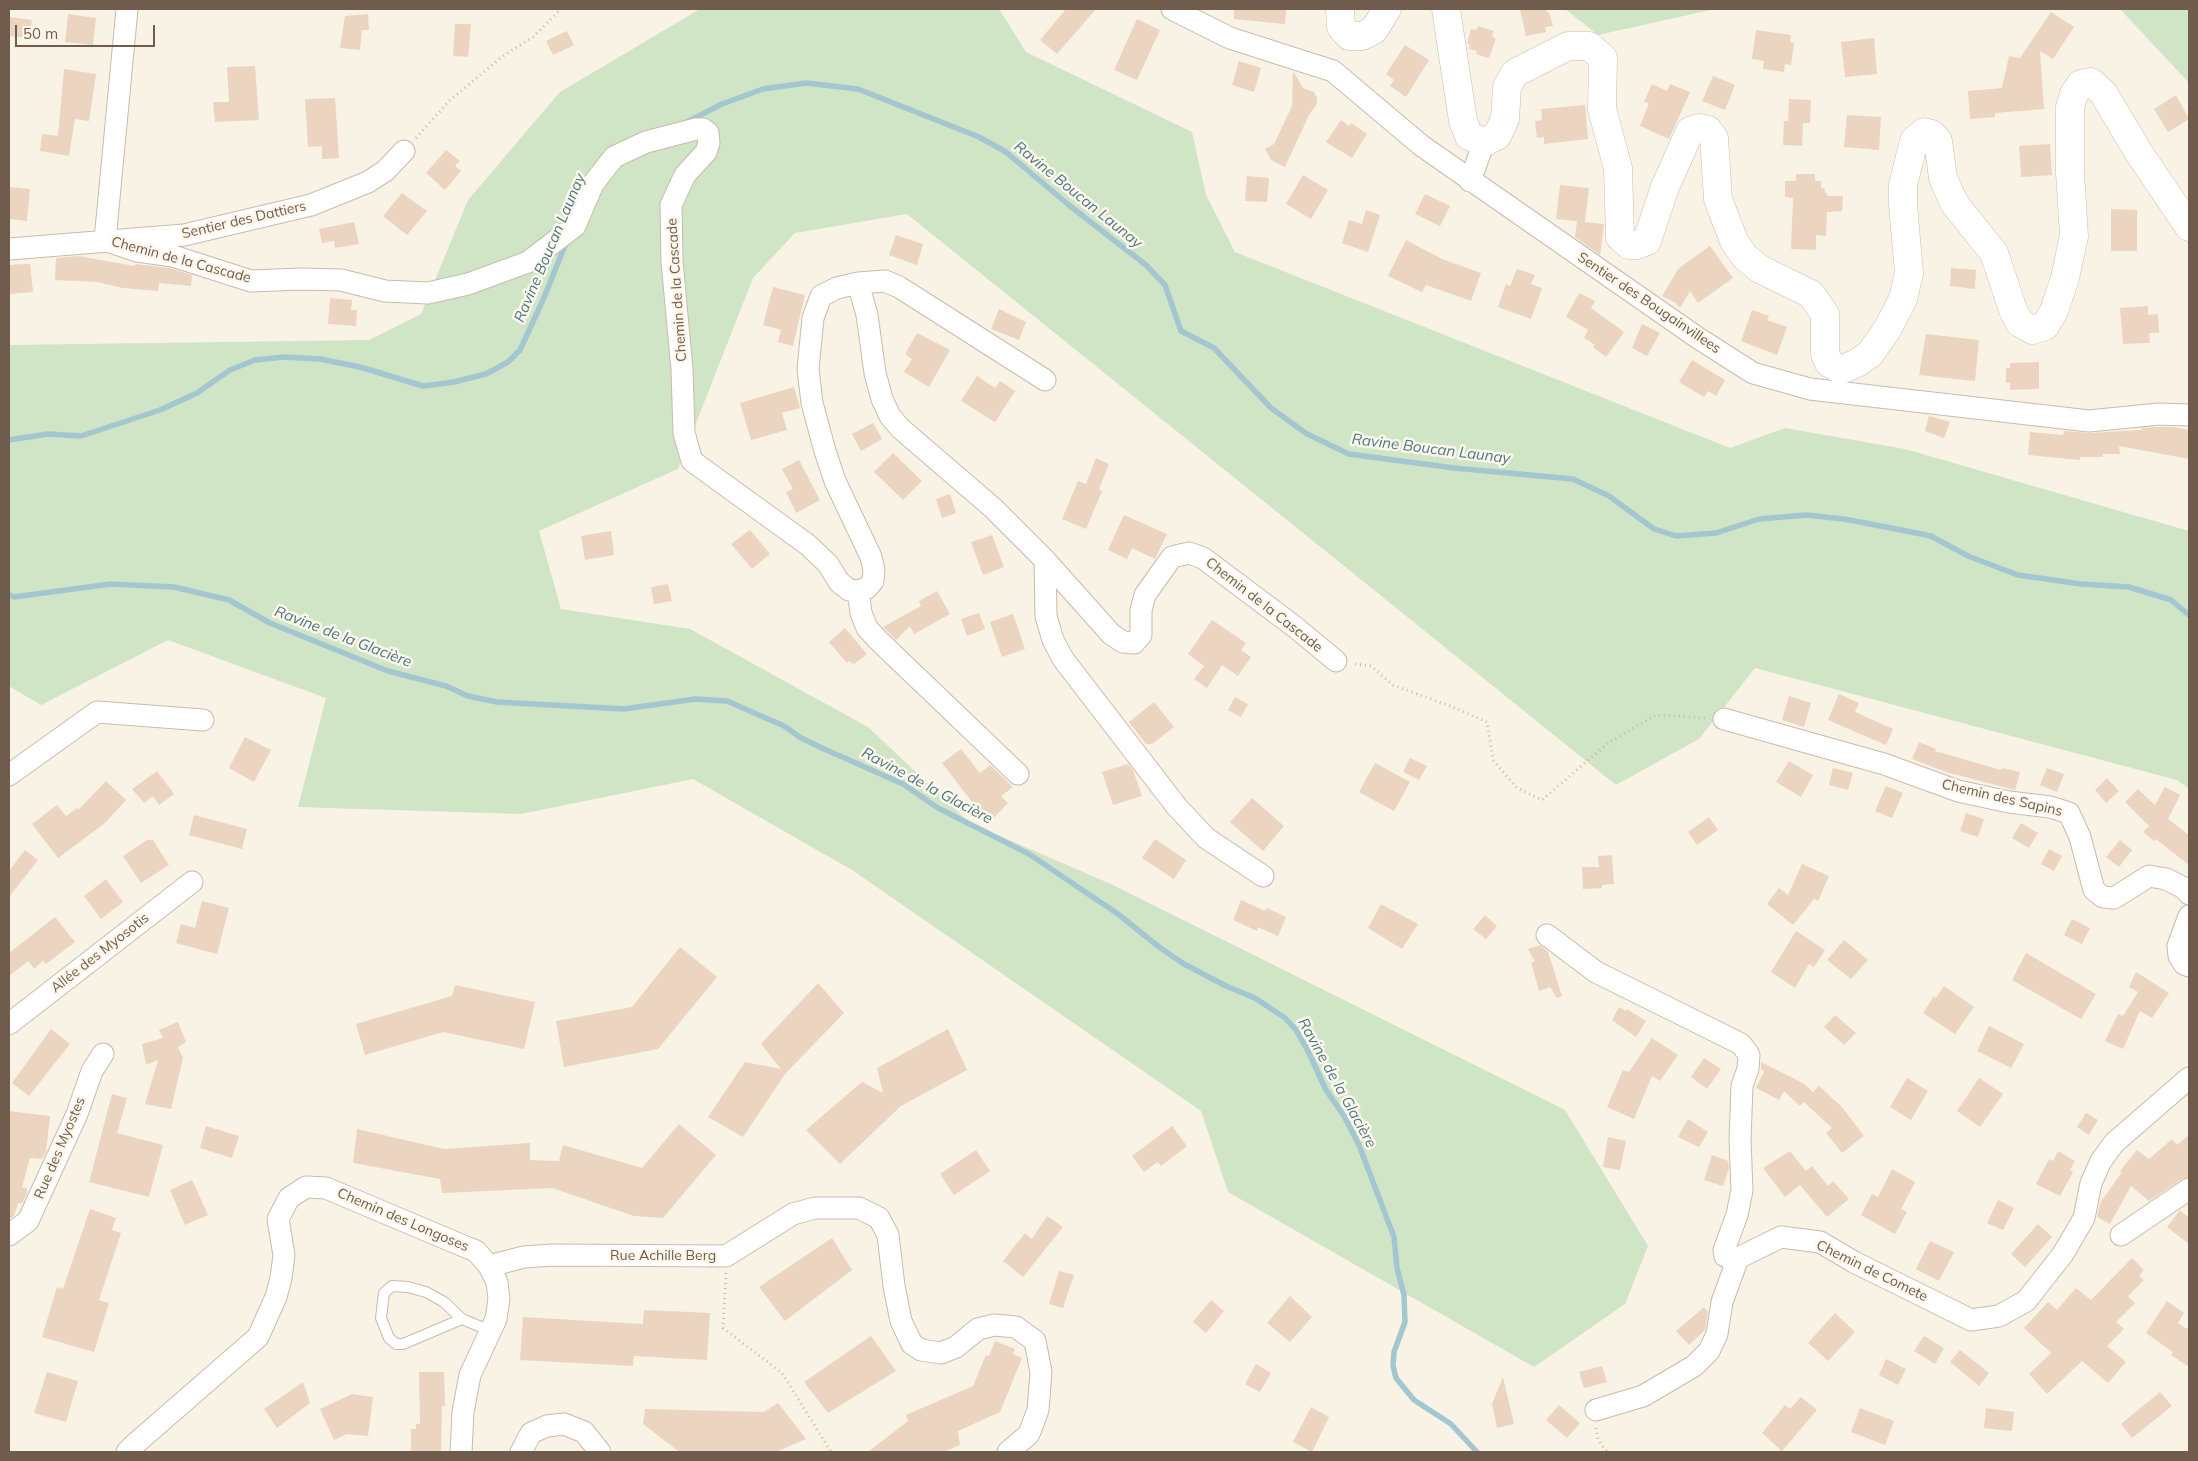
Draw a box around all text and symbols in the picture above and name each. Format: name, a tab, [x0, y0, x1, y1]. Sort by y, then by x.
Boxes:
scale bar	[18, 15, 158, 47]
text: 50 m	[23, 24, 58, 43]
water label: Ravine Boucan Launay	[1010, 138, 1146, 252]
water label: Ravine Boucan Launay	[511, 171, 589, 325]
street label: Sentier des Dattiers	[180, 198, 308, 242]
street label: Chemin de la Cascade	[664, 218, 690, 362]
street label: Chemin de la Cascade	[109, 233, 253, 287]
street label: Sentier des Bougainvillees	[1574, 249, 1724, 357]
water label: Ravine Boucan Launay	[1351, 430, 1511, 468]
street label: Chemin de la Cascade	[1202, 554, 1326, 656]
water label: Ravine de la Glacière	[272, 603, 414, 671]
water label: Ravine de la Glacière	[859, 744, 995, 828]
street label: Chemin des Sapins	[1940, 776, 2064, 820]
street label: Allée des Myosotis	[48, 909, 152, 997]
water label: Ravine de la Glacière	[1294, 1015, 1380, 1151]
street label: Rue des Myostes	[31, 1094, 89, 1202]
street label: Chemin des Longoses	[335, 1185, 471, 1255]
street label: Chemin de Comete	[1814, 1237, 1930, 1305]
street label: Rue Achille Berg	[610, 1248, 716, 1264]

